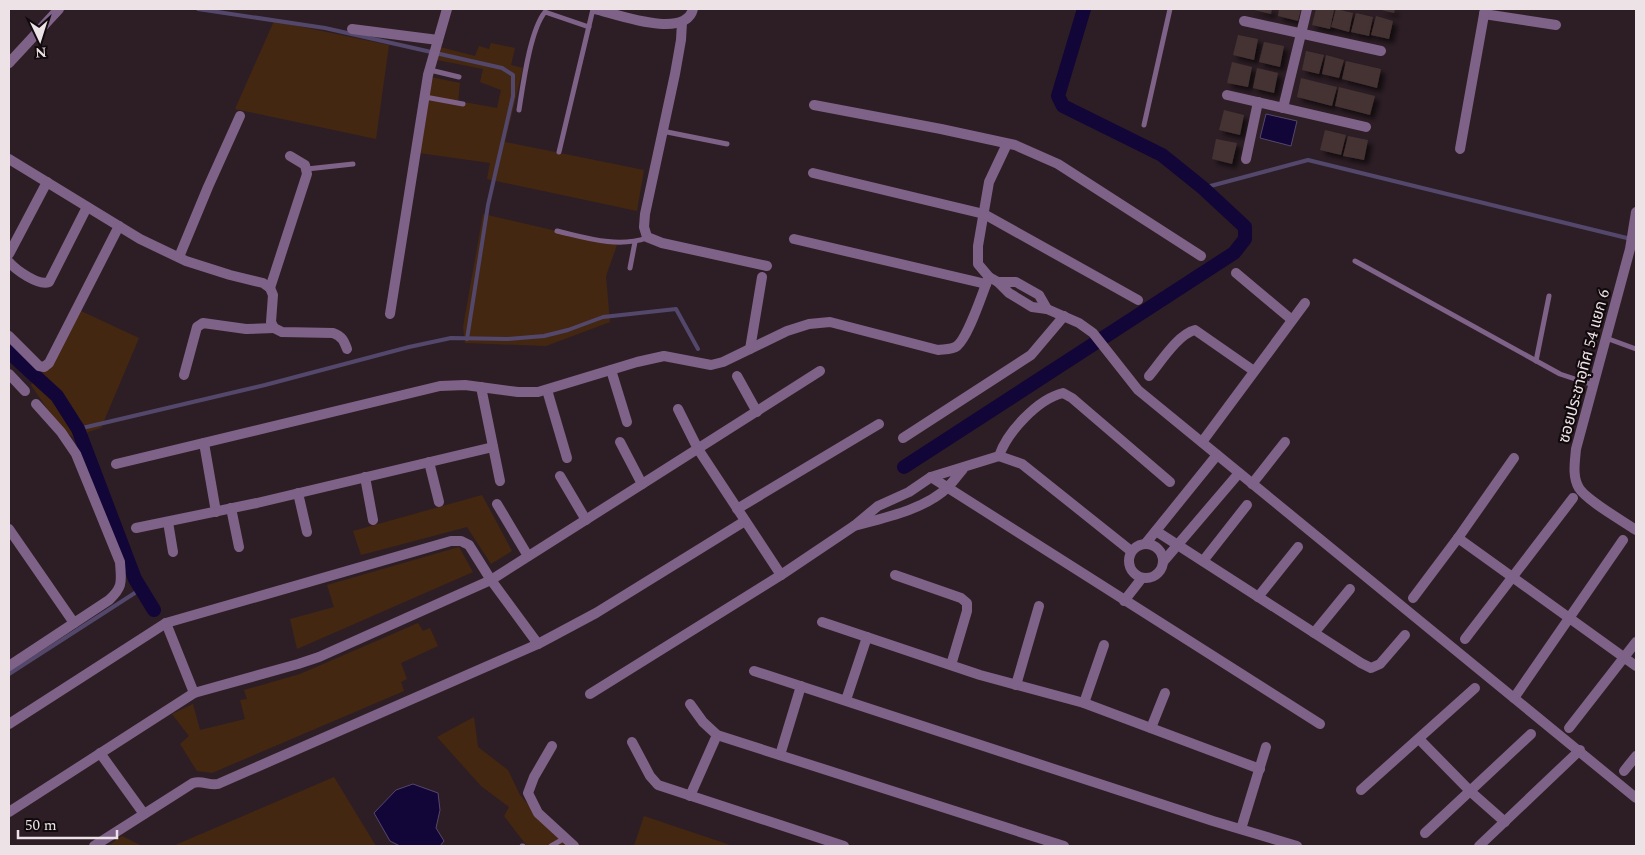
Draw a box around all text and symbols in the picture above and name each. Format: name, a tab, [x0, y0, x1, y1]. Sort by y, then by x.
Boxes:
north arrow	[15, 15, 65, 65]
text: N	[34, 42, 47, 63]
street label: ซอยประชาอุทิศ 54 แยก 6	[1552, 286, 1616, 446]
scale bar	[18, 808, 116, 840]
text: 50 m	[25, 814, 57, 837]

